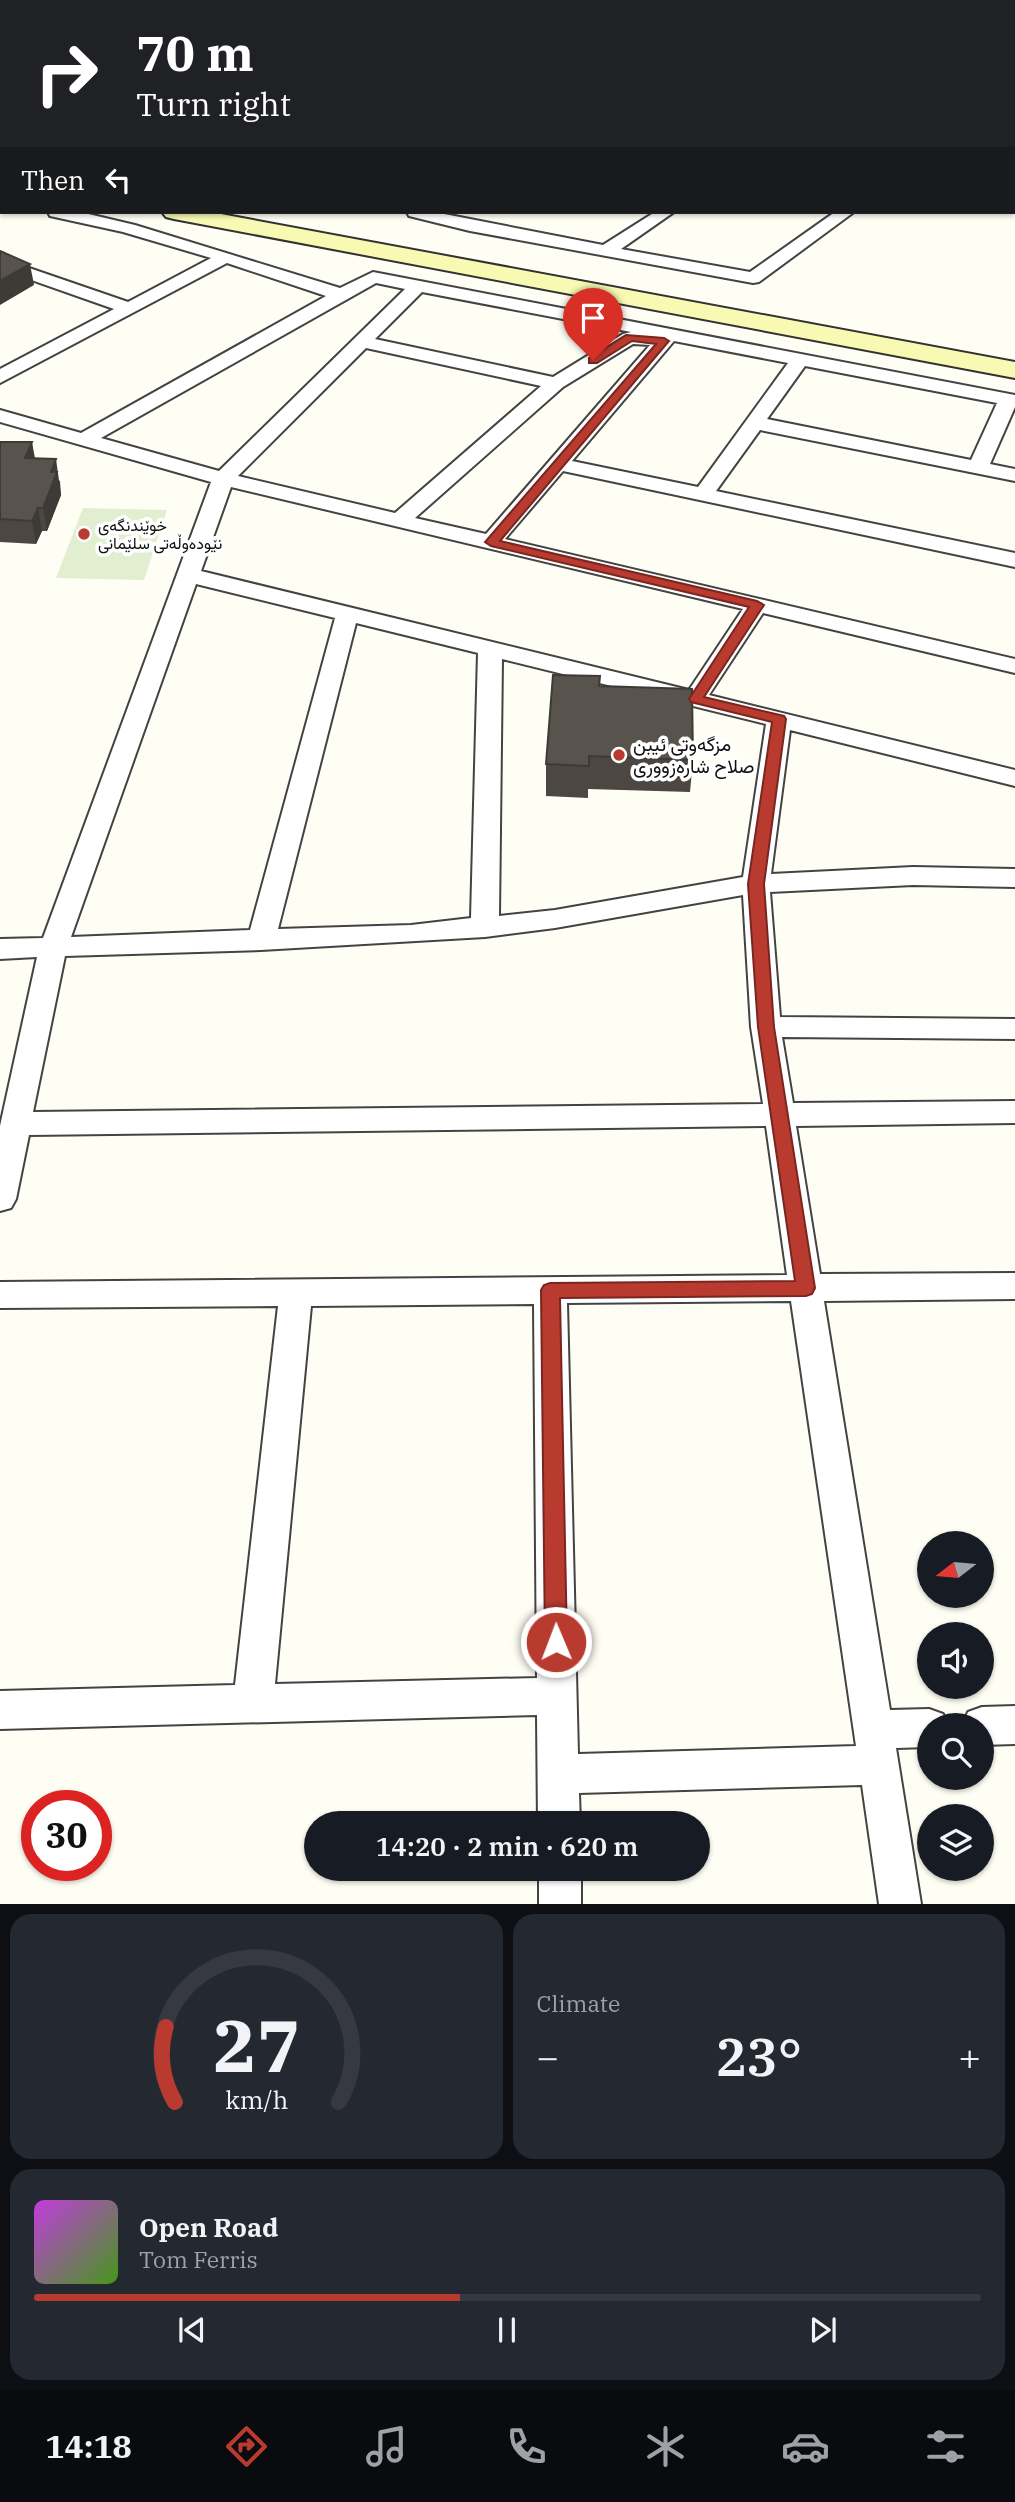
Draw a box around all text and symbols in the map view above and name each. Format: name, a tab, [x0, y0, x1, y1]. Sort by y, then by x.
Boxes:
text: 70 m	[136, 21, 254, 84]
icon: right	[21, 28, 112, 119]
text: Turn right	[136, 83, 291, 125]
icon: left	[99, 161, 137, 199]
text: Then	[21, 163, 85, 197]
pin	[563, 288, 623, 360]
icon: arrive	[574, 299, 612, 337]
place label: خوێندنگەی نێوده‌وڵه‌تی سلێمانی	[98, 515, 222, 554]
marker: خوێندنگەی نێوده‌وڵه‌تی سلێمانی	[76, 526, 92, 542]
place label: مزگەوتی ئیبن صلاح شارەزووری	[633, 732, 754, 779]
marker: مزگەوتی ئیبن صلاح شارەزووری	[611, 747, 627, 763]
north arrow	[917, 1531, 994, 1608]
map controls	[917, 1531, 994, 1881]
position arrow	[519, 1605, 593, 1679]
button: sound	[917, 1622, 994, 1699]
button: search	[917, 1713, 994, 1790]
speed limit sign: 30	[21, 1790, 112, 1881]
button: layers	[917, 1804, 994, 1881]
text: 14:20 · 2 min · 620 m	[376, 1829, 638, 1863]
text: Climate	[537, 1988, 620, 2018]
text: 27	[213, 1998, 300, 2093]
text: 23°	[715, 2023, 802, 2090]
text: −	[537, 2032, 559, 2081]
text: +	[958, 2032, 981, 2081]
text: km/h	[225, 2083, 288, 2116]
text: Open Road	[139, 2210, 278, 2244]
text: Tom Ferris	[139, 2244, 258, 2274]
icon: previous	[173, 2311, 211, 2349]
icon: pause	[488, 2311, 526, 2349]
icon: next	[804, 2311, 842, 2349]
icon: directions	[222, 2422, 271, 2471]
icon: music	[362, 2422, 411, 2471]
icon: phone	[502, 2422, 551, 2471]
icon: climate	[641, 2422, 690, 2471]
icon: car	[781, 2422, 830, 2471]
icon: filters	[921, 2422, 970, 2471]
text: 14:18	[45, 2425, 132, 2467]

